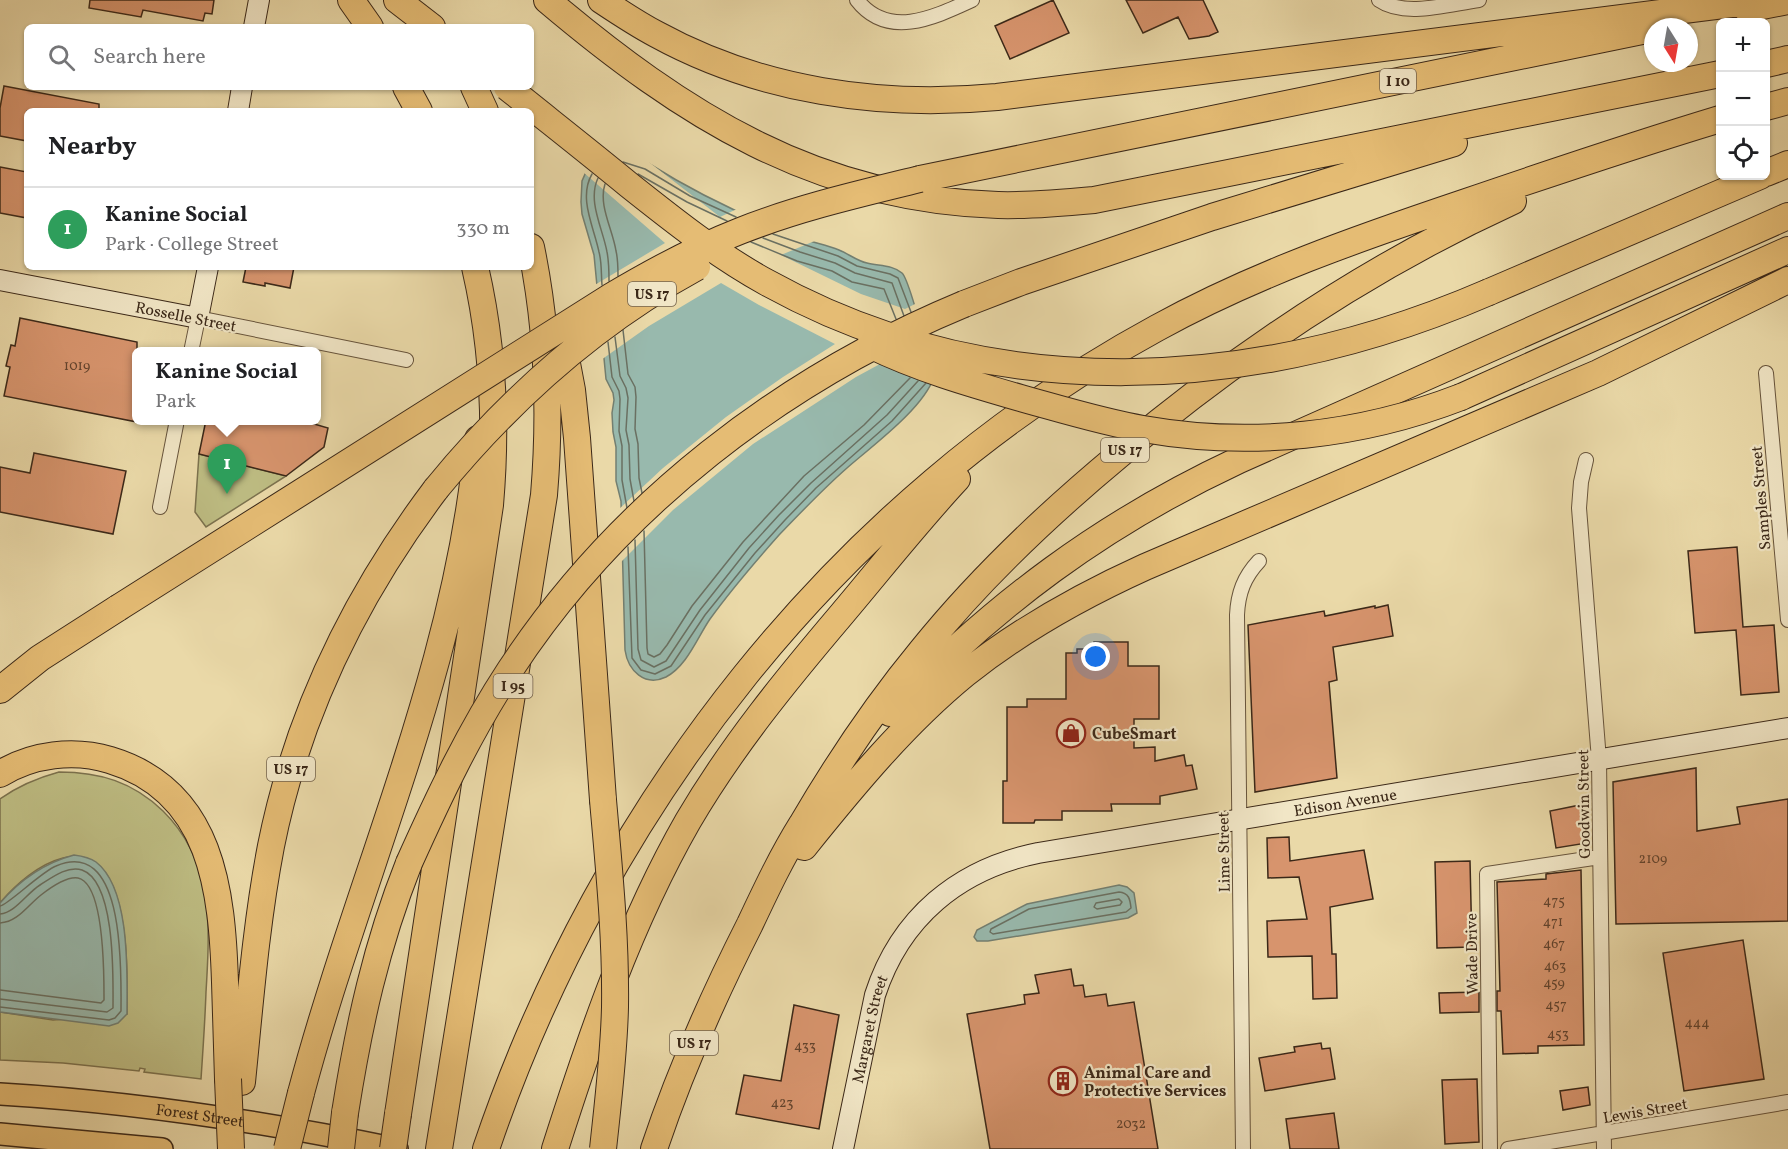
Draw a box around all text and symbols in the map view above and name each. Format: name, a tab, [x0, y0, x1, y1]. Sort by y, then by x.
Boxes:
north arrow	[1644, 18, 1698, 72]
map controls	[1716, 18, 1770, 180]
button: +	[1716, 18, 1770, 72]
search box	[24, 24, 534, 90]
icon: search	[45, 41, 78, 74]
text: Search here	[93, 42, 206, 73]
road number: I 10	[1380, 69, 1416, 93]
button: −	[1716, 72, 1770, 126]
button: locate	[1716, 126, 1770, 180]
text: Nearby	[48, 129, 137, 165]
text: Kanine Social	[105, 200, 247, 231]
text: 1	[63, 215, 72, 243]
text: 330 m	[456, 215, 510, 243]
text: Park · College Street	[105, 231, 279, 259]
road number: US 17	[628, 282, 676, 306]
street label: Rosselle Street	[133, 297, 238, 339]
popup	[132, 347, 321, 425]
house number: 1019	[64, 357, 90, 376]
text: Kanine Social	[155, 357, 298, 388]
text: Park	[155, 388, 196, 416]
road number: US 17	[1101, 438, 1149, 462]
pin: 1	[208, 444, 246, 494]
street label: Samples Street	[1746, 445, 1777, 551]
your location	[1081, 642, 1110, 671]
road number: I 95	[494, 674, 532, 698]
shop icon: CubeSmart	[1055, 717, 1087, 749]
place label: CubeSmart	[1092, 724, 1177, 746]
street label: Goodwin Street	[1573, 749, 1597, 859]
road number: US 17	[267, 757, 315, 781]
street label: Edison Avenue	[1292, 784, 1399, 823]
street label: Lime Street	[1213, 811, 1237, 892]
house number: 2109	[1639, 850, 1667, 869]
house number: 475	[1543, 892, 1565, 911]
street label: Wade Drive	[1461, 913, 1485, 995]
house number: 471	[1543, 913, 1563, 932]
house number: 467	[1543, 935, 1565, 954]
house number: 463	[1544, 957, 1566, 976]
street label: Margaret Street	[848, 971, 895, 1086]
house number: 459	[1543, 974, 1565, 993]
house number: 457	[1545, 996, 1567, 1015]
house number: 444	[1684, 1014, 1710, 1033]
house number: 453	[1547, 1025, 1569, 1044]
road number: US 17	[670, 1031, 718, 1055]
house number: 433	[794, 1037, 816, 1056]
place label: Animal Care and Protective Services	[1084, 1063, 1226, 1103]
building icon: Animal Care and Protective Services	[1047, 1065, 1079, 1097]
house number: 423	[771, 1094, 793, 1113]
street label: Lewis Street	[1601, 1094, 1690, 1130]
street label: Forest Street	[154, 1100, 246, 1134]
house number: 2032	[1116, 1115, 1146, 1134]

